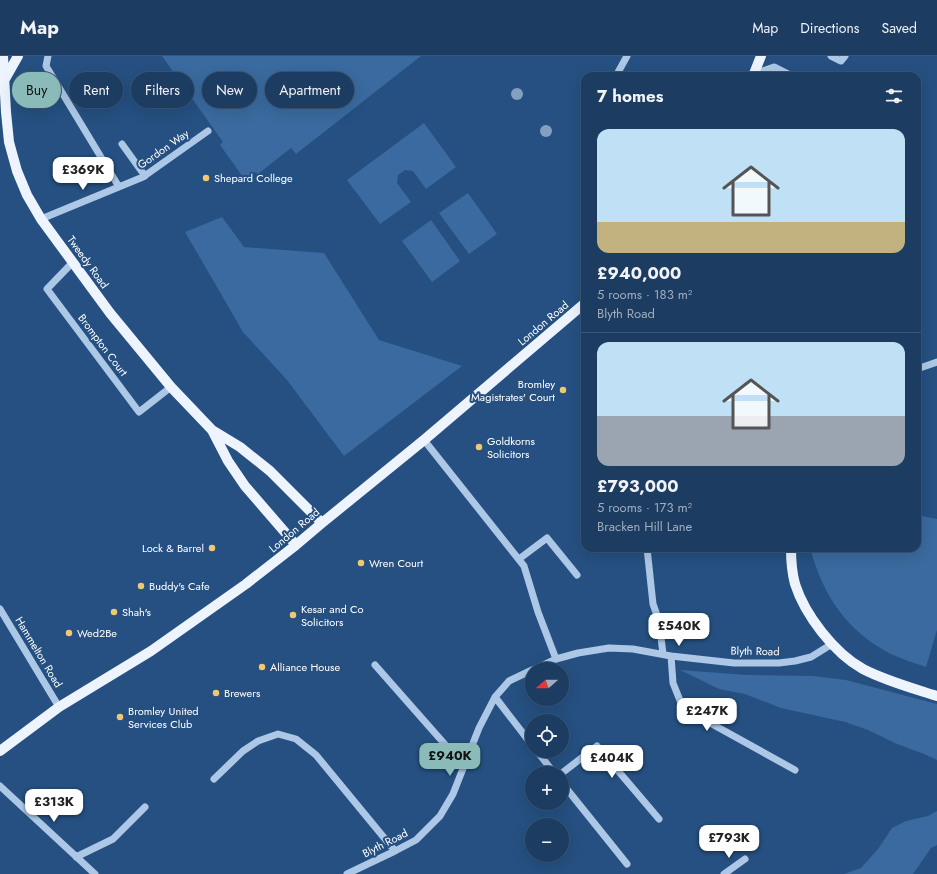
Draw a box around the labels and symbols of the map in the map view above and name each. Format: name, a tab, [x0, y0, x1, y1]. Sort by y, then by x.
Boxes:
street label: Gordon Way	[134, 125, 192, 173]
pin: £369K	[55, 157, 111, 191]
place label: Shepard College	[214, 170, 293, 186]
marker: Shepard College	[201, 173, 211, 183]
street label: Tweedy Road	[63, 232, 113, 292]
street label: London Road	[514, 297, 572, 349]
street label: Brompton Court	[74, 311, 132, 380]
place label: Bromley Magistrates' Court	[471, 376, 555, 405]
marker: Bromley Magistrates' Court	[558, 385, 568, 395]
place label: Goldkorns Solicitors	[487, 433, 536, 462]
marker: Goldkorns Solicitors	[474, 442, 484, 452]
street label: London Road	[265, 504, 323, 556]
place label: Lock & Barrel	[142, 540, 204, 556]
marker: Lock & Barrel	[207, 543, 217, 553]
place label: Wren Court	[369, 555, 424, 571]
marker: Wren Court	[356, 558, 366, 568]
place label: Buddy's Cafe	[149, 578, 210, 594]
marker: Buddy's Cafe	[136, 581, 146, 591]
place label: Kesar and Co Solicitors	[301, 601, 364, 630]
place label: Shah's	[122, 604, 152, 620]
marker: Shah's	[109, 607, 119, 617]
marker: Kesar and Co Solicitors	[288, 610, 298, 620]
pin: £540K	[651, 613, 707, 647]
street label: Hammelton Road	[12, 614, 66, 690]
place label: Wed2Be	[77, 625, 117, 641]
marker: Wed2Be	[64, 628, 74, 638]
street label: Blyth Road	[730, 643, 780, 659]
place label: Alliance House	[270, 659, 341, 675]
marker: Alliance House	[257, 662, 267, 672]
north arrow	[525, 662, 569, 706]
place label: Brewers	[224, 685, 261, 701]
marker: Brewers	[211, 688, 221, 698]
pin: £247K	[679, 698, 735, 732]
place label: Bromley United Services Club	[128, 703, 199, 732]
marker: Bromley United Services Club	[115, 712, 125, 722]
pin: £940K	[422, 743, 478, 777]
pin: £404K	[584, 745, 640, 779]
pin: £313K	[26, 789, 82, 823]
street label: Blyth Road	[360, 825, 410, 861]
pin: £793K	[701, 825, 757, 859]

